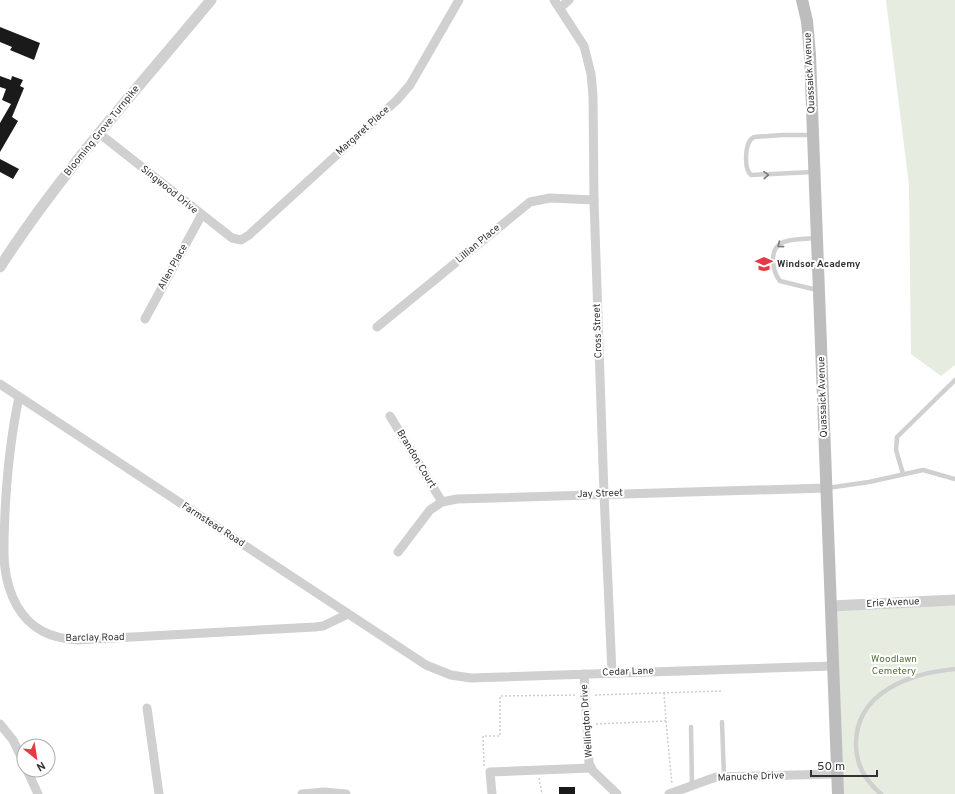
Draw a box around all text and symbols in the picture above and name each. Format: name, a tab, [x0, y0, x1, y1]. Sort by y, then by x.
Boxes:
street label: Quassaick Avenue	[801, 32, 819, 114]
street label: Blooming Grove Turnpike	[61, 83, 143, 179]
street label: Margaret Place	[333, 104, 393, 158]
street label: Singwood Drive	[138, 163, 200, 217]
one-way arrow	[763, 170, 769, 179]
street label: Lillian Place	[453, 222, 503, 266]
one-way arrow	[777, 240, 785, 247]
street label: Allen Place	[155, 242, 191, 292]
school or university icon: Windsor Academy	[754, 254, 774, 274]
place label: Windsor Academy	[777, 258, 861, 271]
street label: Cross Street	[591, 303, 605, 359]
street label: Quassaick Avenue	[815, 356, 831, 438]
street label: Brandon Court	[393, 427, 439, 491]
street label: Jay Street	[577, 487, 623, 501]
street label: Farmstead Road	[179, 500, 247, 550]
street label: Erie Avenue	[866, 595, 920, 611]
street label: Barclay Road	[65, 631, 125, 645]
park label: Woodlawn Cemetery	[871, 653, 917, 678]
street label: Cedar Lane	[602, 665, 654, 679]
street label: Wellington Drive	[578, 684, 596, 758]
north arrow	[16, 738, 56, 778]
scale bar	[811, 752, 877, 778]
text: N	[34, 758, 47, 774]
text: 50 m	[817, 759, 845, 775]
street label: Manuche Drive	[718, 769, 784, 785]

